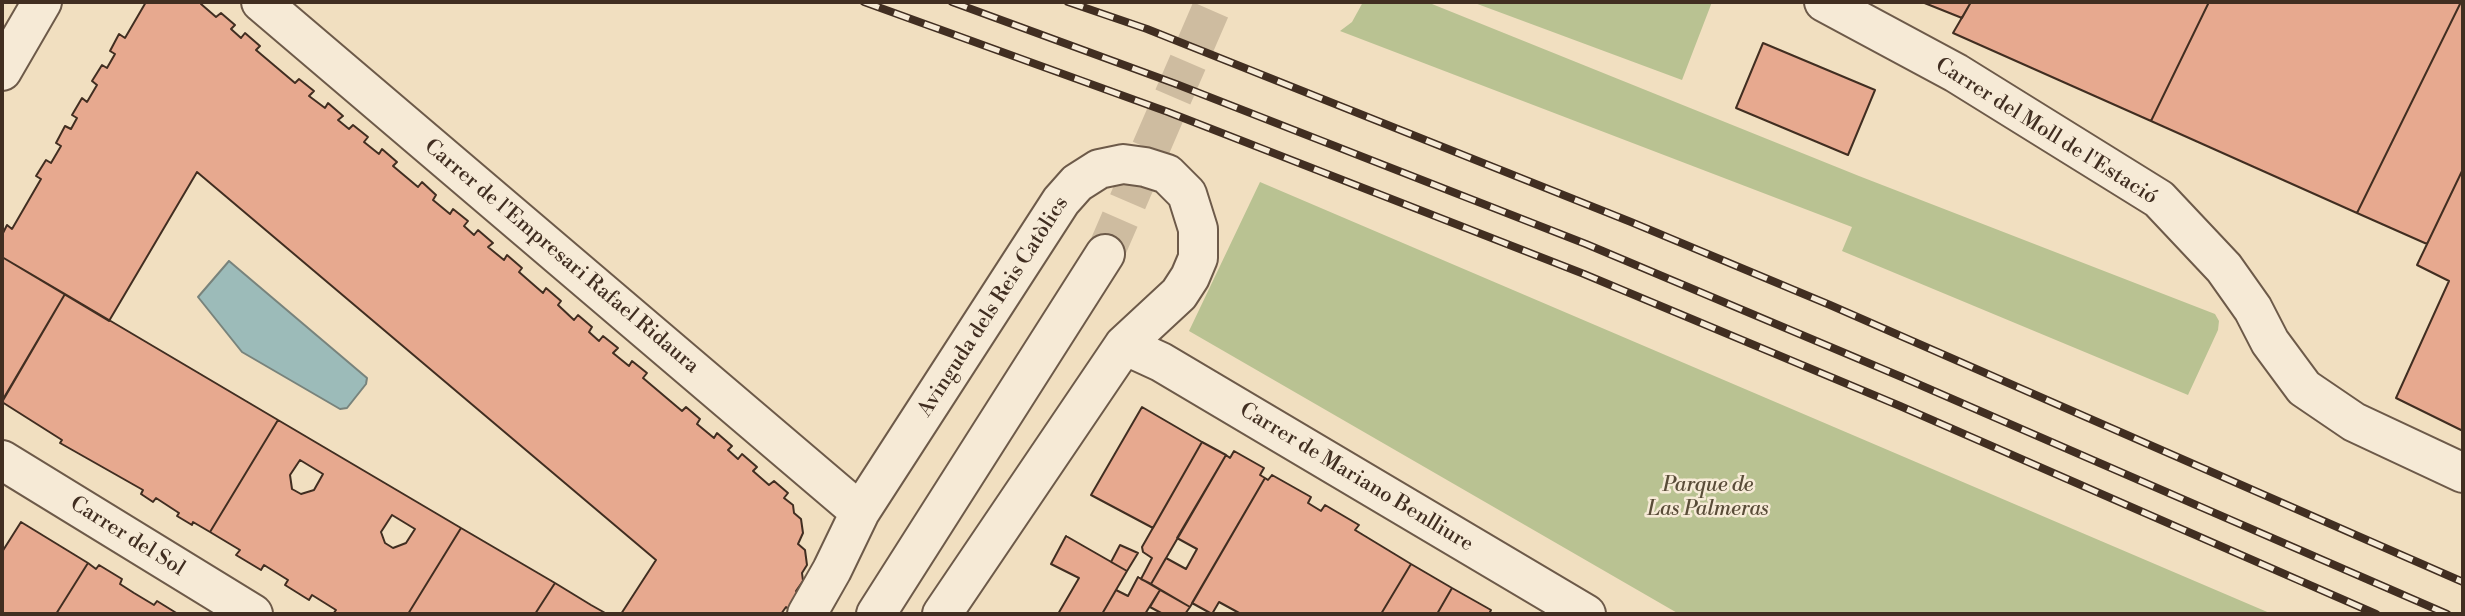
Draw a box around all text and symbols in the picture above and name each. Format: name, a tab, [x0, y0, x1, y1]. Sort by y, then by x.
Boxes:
street label: Carrer del Moll de l'Estació	[1930, 53, 2162, 211]
street label: Carrer de l'Empresari Rafael Ridaura	[419, 135, 703, 379]
street label: Avinguda dels Reis Catòlics	[913, 192, 1075, 422]
street label: Carrer de Mariano Benlliure	[1235, 398, 1477, 558]
park label: Parque de Las Palmeras	[1647, 473, 1769, 523]
street label: Carrer del Sol	[65, 492, 189, 582]

